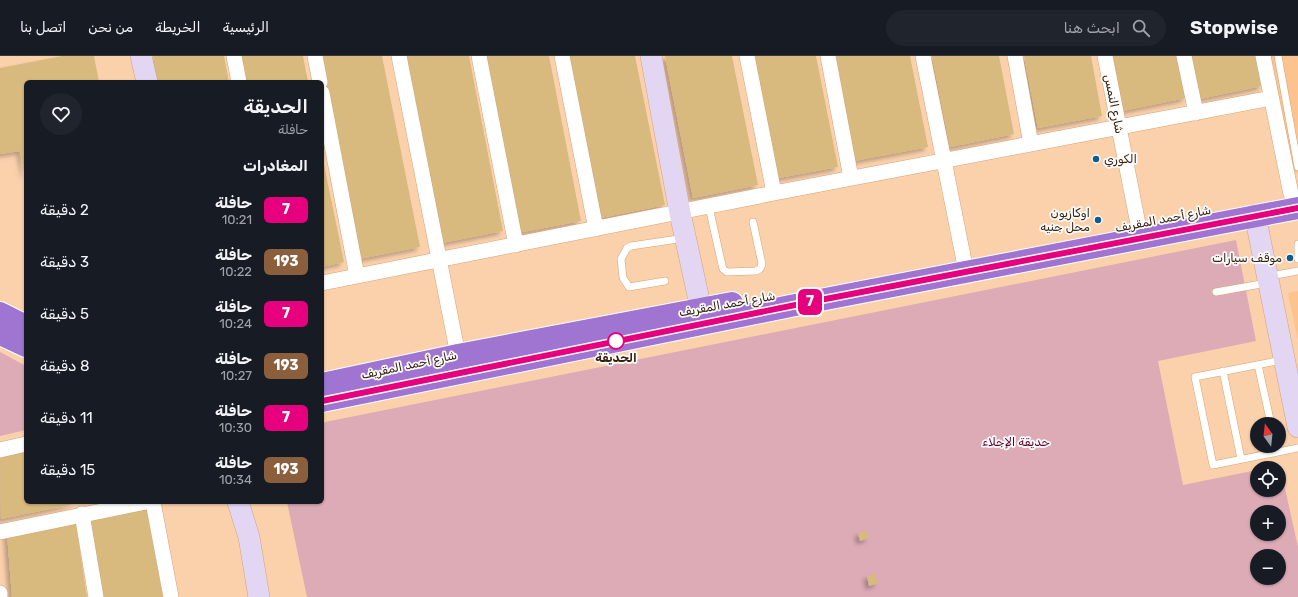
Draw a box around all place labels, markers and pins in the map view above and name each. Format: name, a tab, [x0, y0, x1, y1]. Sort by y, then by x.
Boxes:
place label: الكوري	[1104, 152, 1137, 167]
marker: الكوري	[1091, 154, 1101, 164]
place label: اوكازيون محل جنيه	[1040, 206, 1090, 234]
marker: اوكازيون محل جنيه	[1093, 215, 1103, 225]
place label: موقف سيارات	[1212, 251, 1282, 266]
marker: موقف سيارات	[1285, 253, 1295, 263]
marker: الحديقة	[607, 332, 625, 350]
place label: الحديقة	[595, 351, 637, 365]

